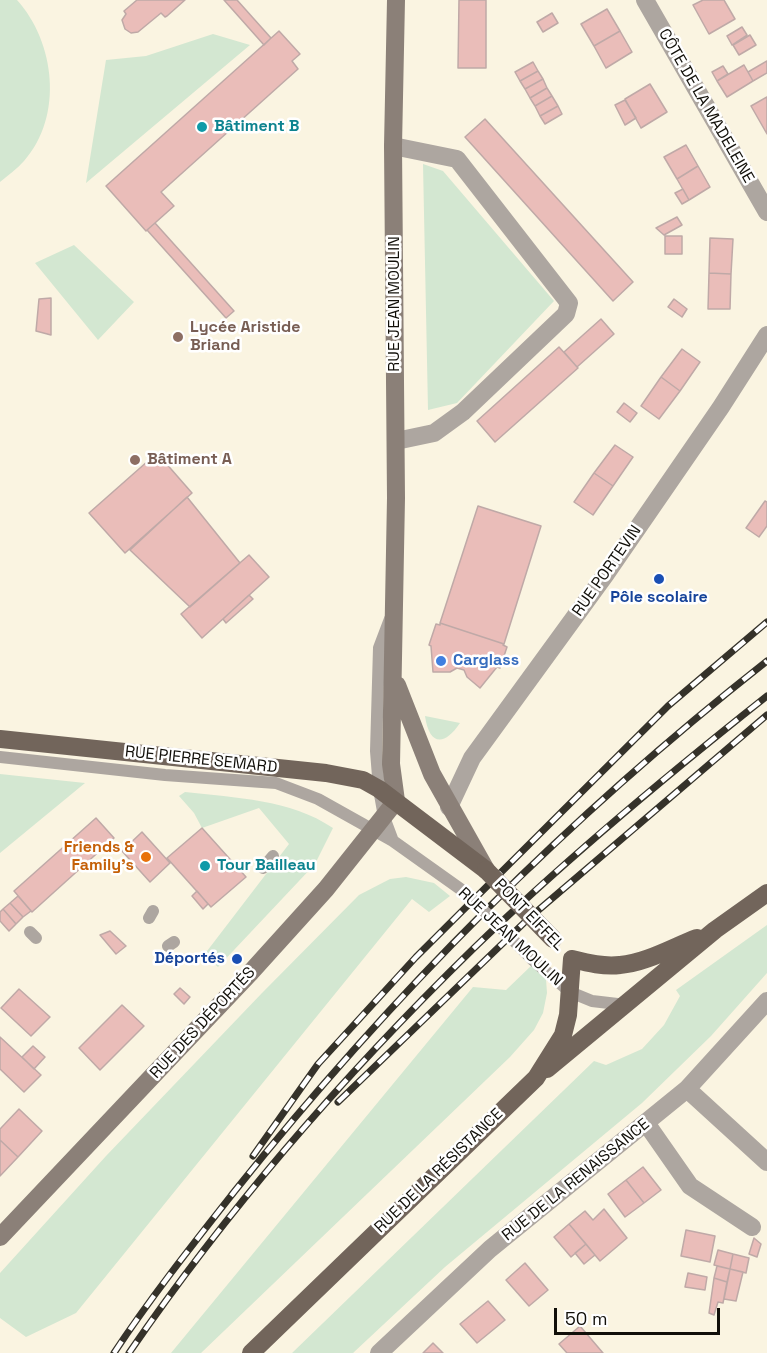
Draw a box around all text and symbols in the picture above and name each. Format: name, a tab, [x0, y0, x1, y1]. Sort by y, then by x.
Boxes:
street label: CÔTE DE LA MADELEINE	[654, 26, 758, 186]
place label: Bâtiment B	[214, 117, 299, 137]
marker: Bâtiment B	[195, 120, 209, 134]
street label: RUE JEAN MOULIN	[385, 236, 405, 372]
place label: Lycée Aristide Briand	[190, 318, 300, 356]
marker: Lycée Aristide Briand	[171, 330, 185, 344]
place label: Bâtiment A	[147, 450, 232, 470]
marker: Bâtiment A	[128, 453, 142, 467]
street label: RUE PORTEVIN	[568, 522, 646, 620]
marker: Pôle scolaire	[652, 572, 666, 586]
place label: Pôle scolaire	[610, 588, 708, 608]
place label: Carglass	[453, 651, 519, 671]
marker: Carglass	[434, 654, 448, 668]
street label: RUE PIERRE SEMARD	[124, 742, 278, 778]
place label: Friends & Family's	[64, 838, 134, 876]
marker: Friends & Family's	[139, 850, 153, 864]
place label: Tour Bailleau	[217, 856, 316, 876]
marker: Tour Bailleau	[198, 859, 212, 873]
street label: PONT EIFFEL	[490, 875, 568, 955]
street label: RUE JEAN MOULIN	[454, 884, 566, 990]
place label: Déportés	[154, 949, 225, 969]
marker: Déportés	[230, 952, 244, 966]
street label: RUE DES DÉPORTÉS	[146, 963, 260, 1083]
street label: RUE DE LA RÉSISTANCE	[371, 1105, 507, 1237]
street label: RUE DE LA RENAISSANCE	[499, 1115, 653, 1245]
scale bar	[557, 1296, 724, 1334]
text: 50 m	[565, 1307, 607, 1330]

